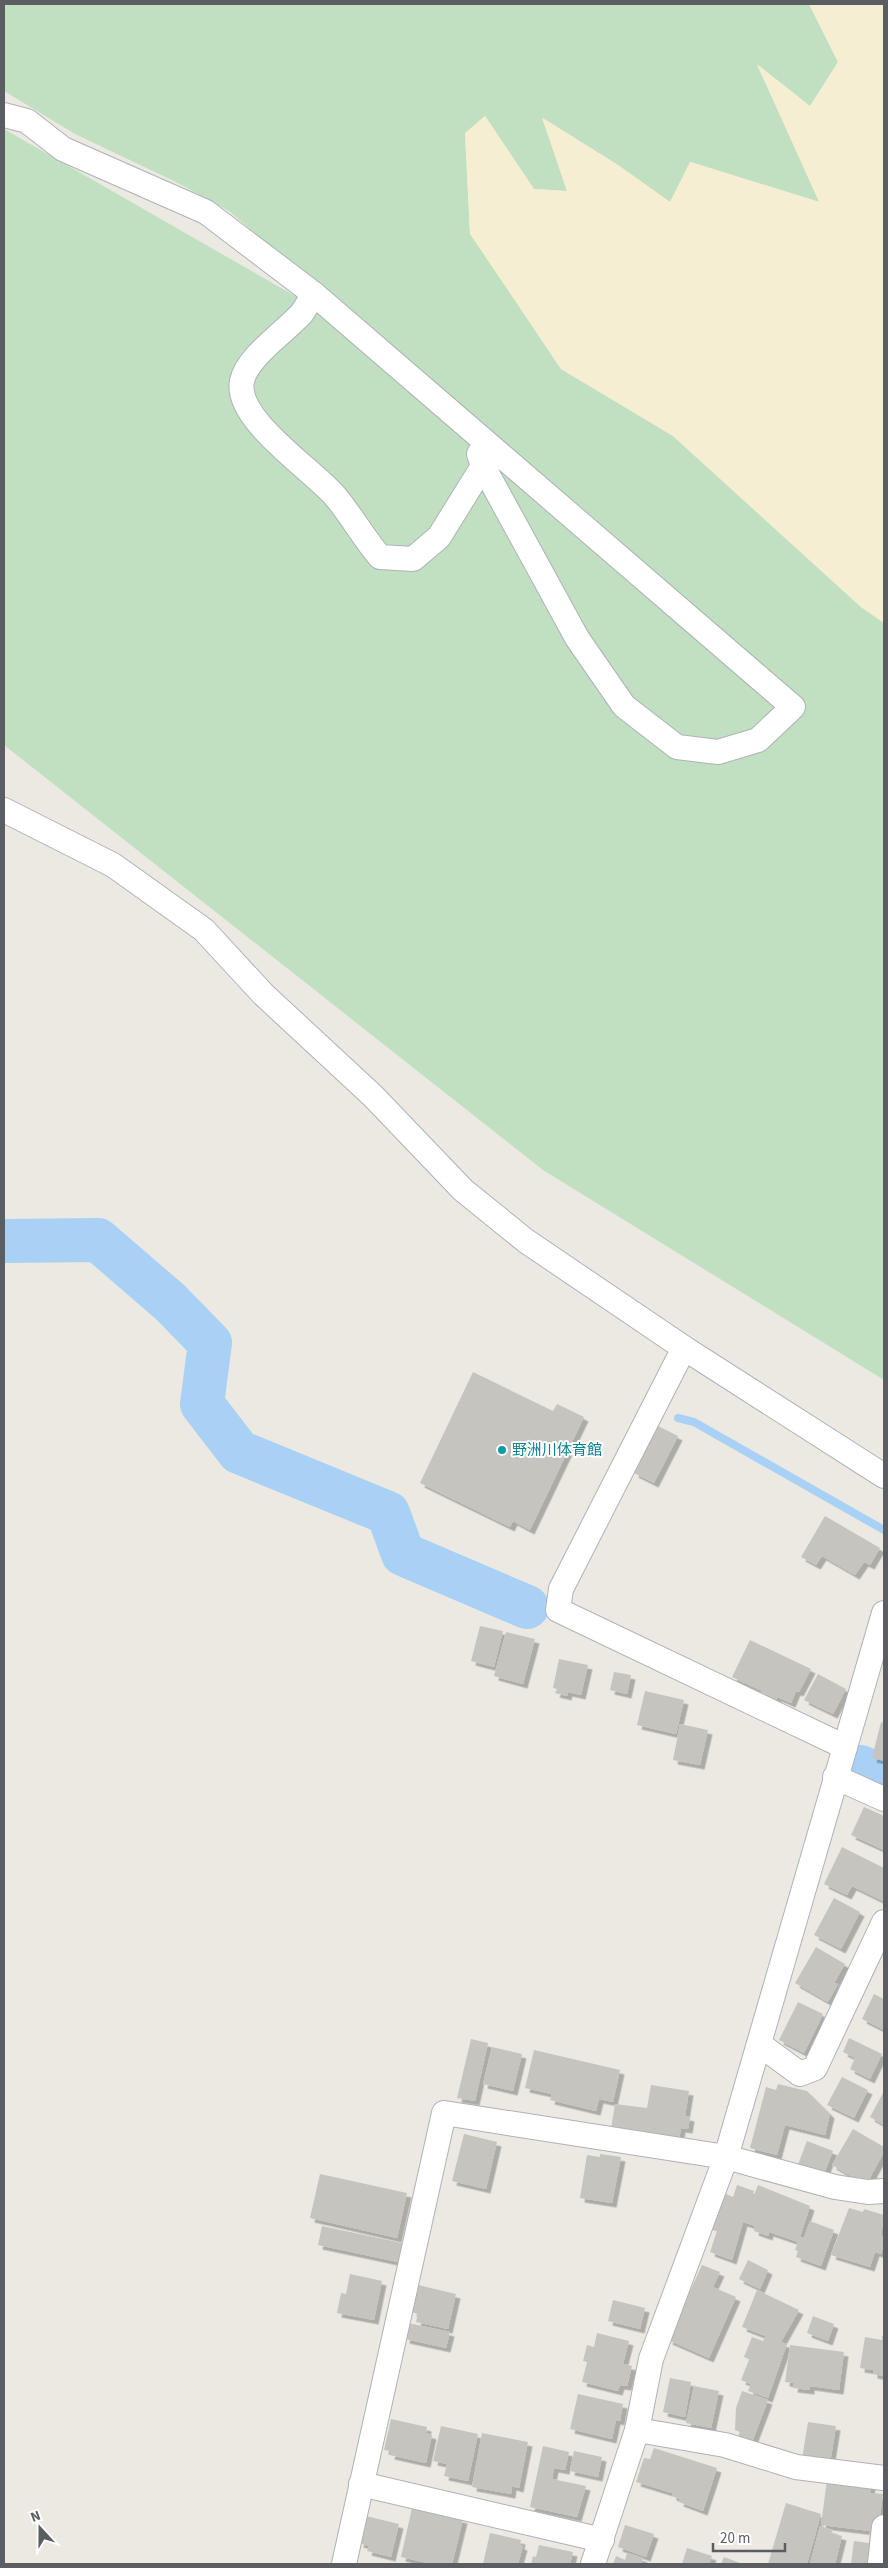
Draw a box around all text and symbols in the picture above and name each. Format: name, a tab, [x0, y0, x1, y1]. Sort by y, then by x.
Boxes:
place label: 野洲川体育館	[512, 1440, 602, 1461]
marker: 野洲川体育館	[496, 1444, 508, 1456]
north arrow	[15, 2503, 65, 2553]
text: N	[28, 2506, 44, 2528]
scale bar	[713, 2520, 786, 2552]
text: 20 m	[720, 2528, 750, 2549]

